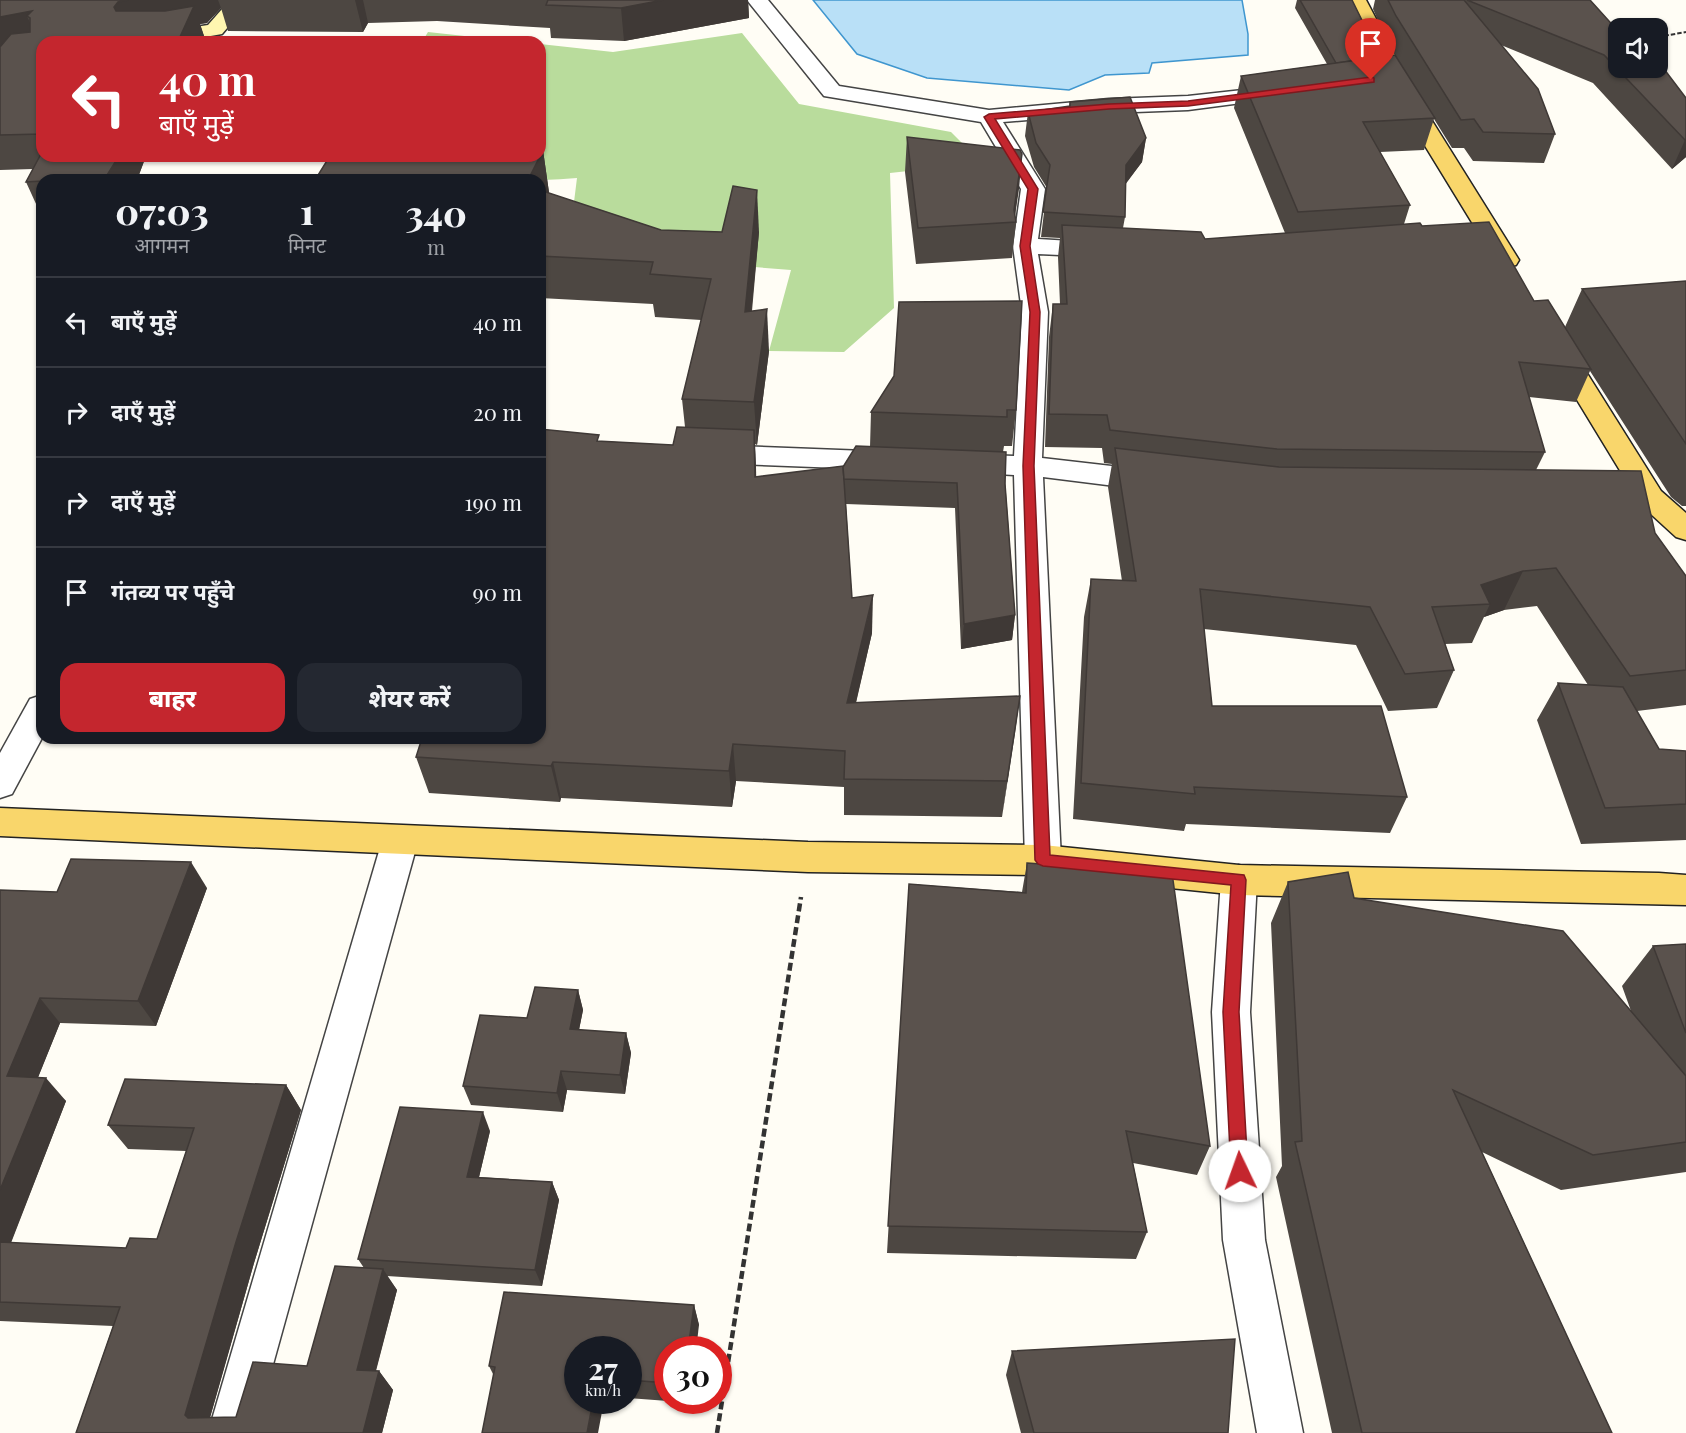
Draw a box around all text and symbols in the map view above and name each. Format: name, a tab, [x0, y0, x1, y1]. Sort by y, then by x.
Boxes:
pin	[1345, 18, 1396, 80]
map controls	[1608, 18, 1668, 78]
button: sound	[1608, 18, 1668, 78]
icon: arrive	[1354, 27, 1387, 60]
text: 40 m	[159, 51, 256, 107]
icon: left	[60, 60, 138, 138]
text: बाएँ मुड़ें	[159, 105, 234, 141]
text: 07:03	[115, 186, 209, 234]
text: 1	[300, 186, 314, 234]
text: 340	[406, 188, 467, 236]
text: आगमन	[135, 231, 189, 258]
text: मिनट	[288, 231, 326, 258]
text: m	[427, 233, 445, 260]
icon: left	[60, 306, 93, 339]
text: बाएँ मुड़ें	[111, 306, 176, 336]
text: 40 m	[473, 307, 522, 337]
icon: right	[60, 396, 93, 429]
text: दाएँ मुड़ें	[111, 396, 175, 426]
text: 20 m	[473, 397, 522, 427]
icon: right	[60, 486, 93, 519]
text: दाएँ मुड़ें	[111, 486, 175, 516]
text: 190 m	[464, 487, 522, 517]
icon: arrive	[60, 576, 93, 609]
text: गंतव्य पर पहुँचे	[111, 576, 234, 606]
text: 90 m	[473, 577, 522, 607]
button: बाहर	[60, 663, 285, 732]
button: शेयर करें	[297, 663, 522, 732]
position arrow	[1208, 1139, 1272, 1203]
speed limit sign: 30	[654, 1336, 732, 1414]
text: 27	[588, 1348, 618, 1388]
text: km/h	[585, 1380, 621, 1400]

